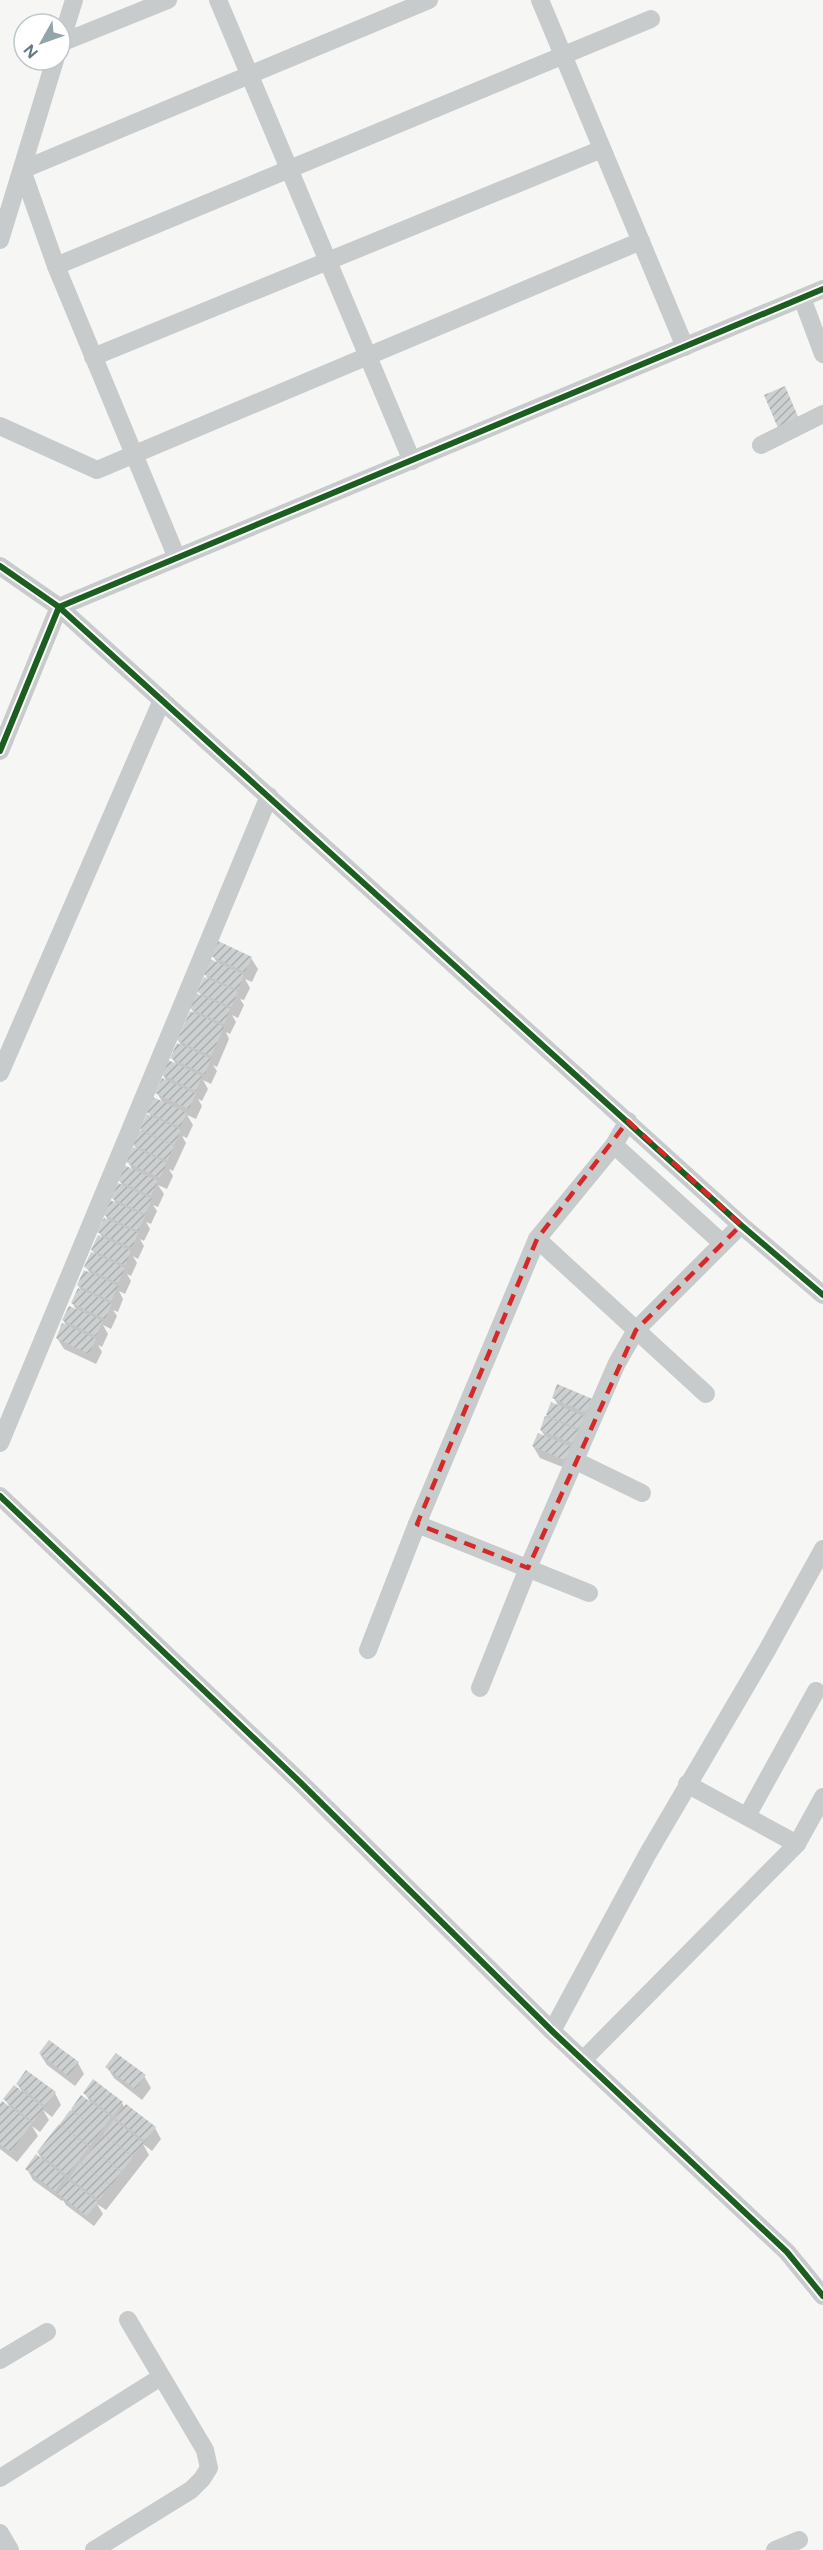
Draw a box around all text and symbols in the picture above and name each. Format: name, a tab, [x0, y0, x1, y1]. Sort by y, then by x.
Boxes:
north arrow	[12, 12, 72, 72]
text: N	[20, 40, 42, 62]

